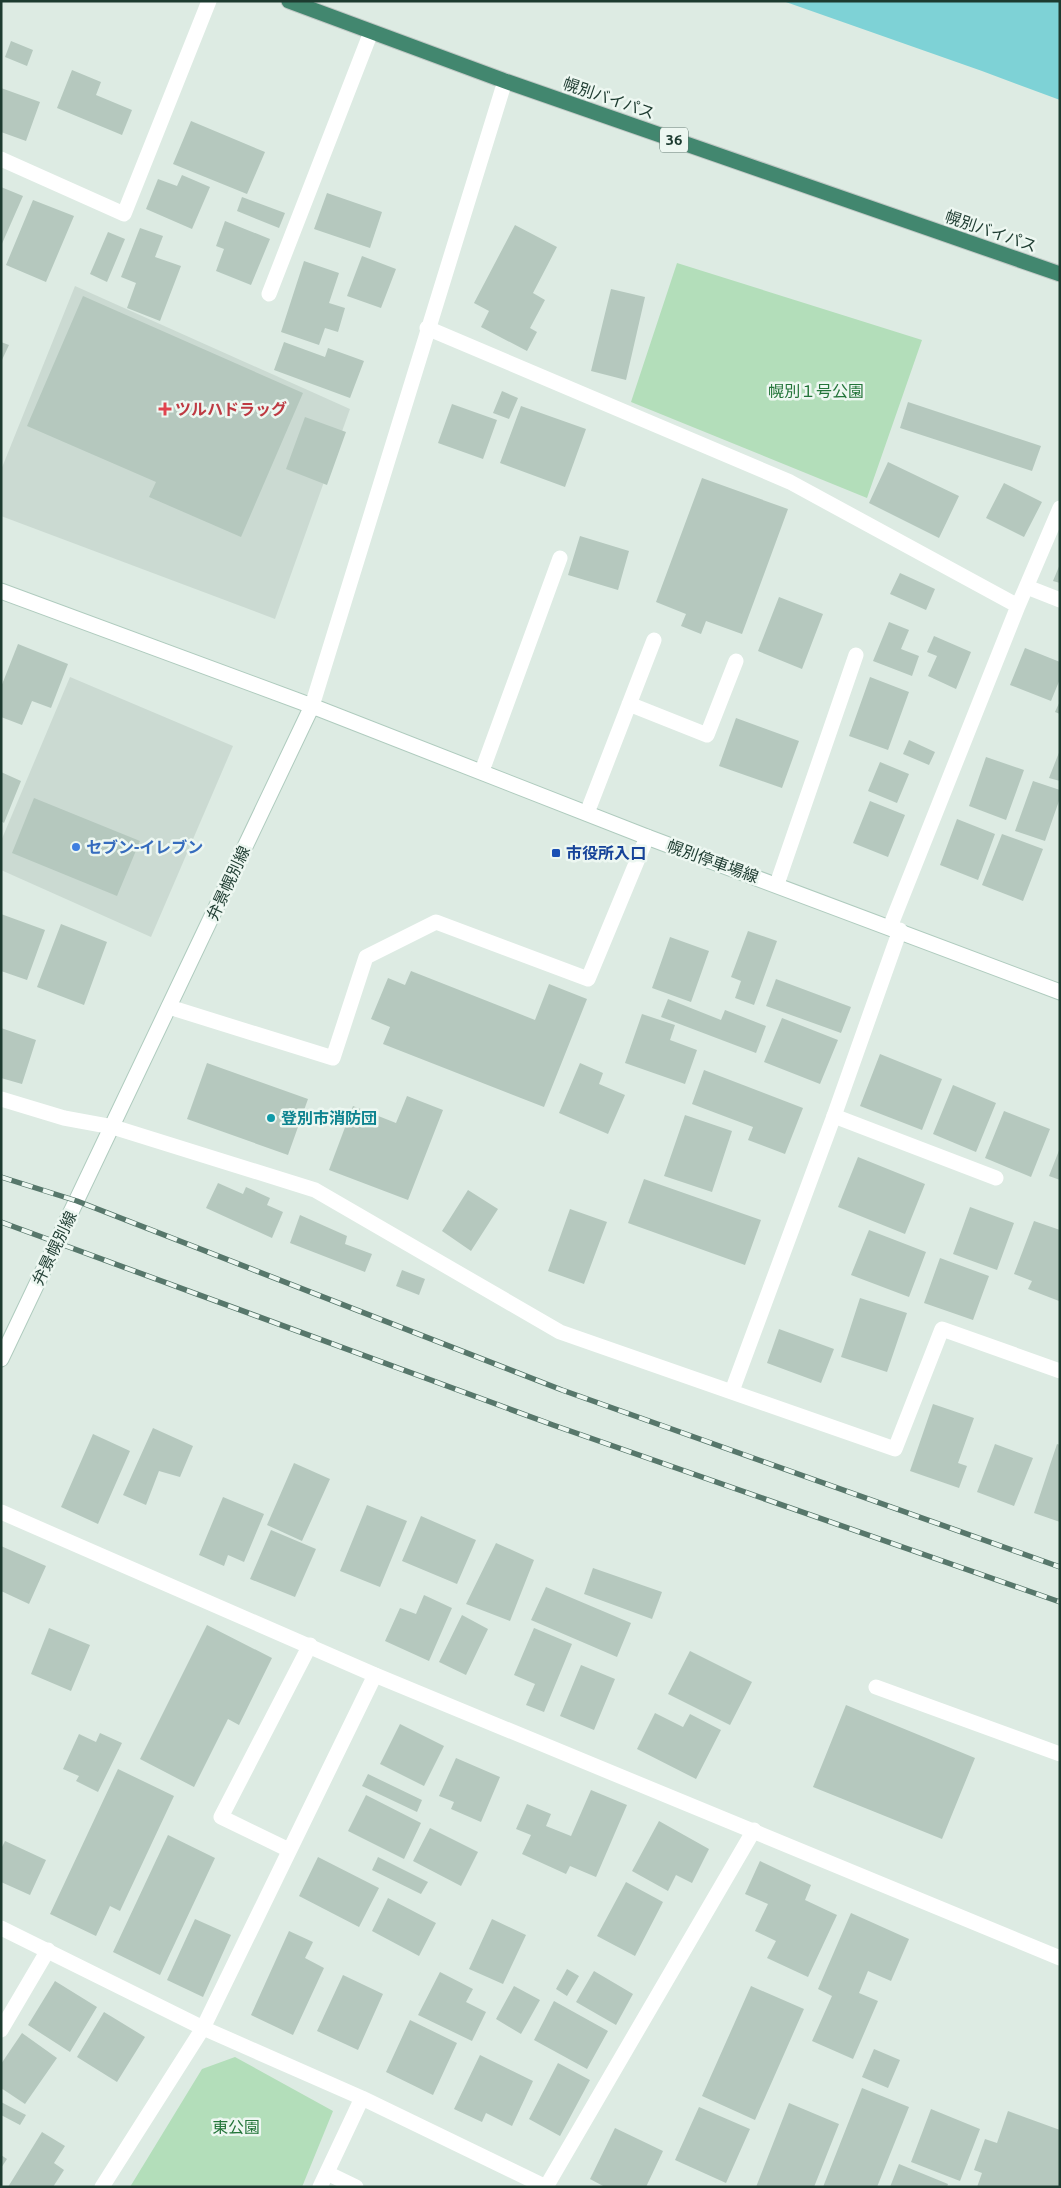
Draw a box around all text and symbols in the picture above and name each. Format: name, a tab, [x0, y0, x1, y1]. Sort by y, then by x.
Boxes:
street label: 幌別バイパス	[561, 74, 657, 122]
road number: 36	[660, 128, 688, 152]
street label: 幌別バイパス	[943, 207, 1039, 255]
park label: 幌別１号公園	[768, 382, 864, 400]
place label: ツルハドラッグ	[175, 400, 287, 418]
marker: ツルハドラッグ	[159, 403, 171, 415]
street label: 幌別停車場線	[665, 836, 761, 886]
place label: セブン-イレブン	[86, 838, 203, 856]
marker: セブン-イレブン	[70, 841, 82, 853]
street label: 弁景幌別線	[203, 843, 253, 923]
place label: 市役所入口	[566, 844, 646, 862]
marker: 市役所入口	[550, 847, 562, 859]
place label: 登別市消防団	[281, 1109, 377, 1127]
marker: 登別市消防団	[265, 1112, 277, 1124]
street label: 弁景幌別線	[28, 1208, 80, 1288]
park label: 東公園	[212, 2118, 260, 2136]

